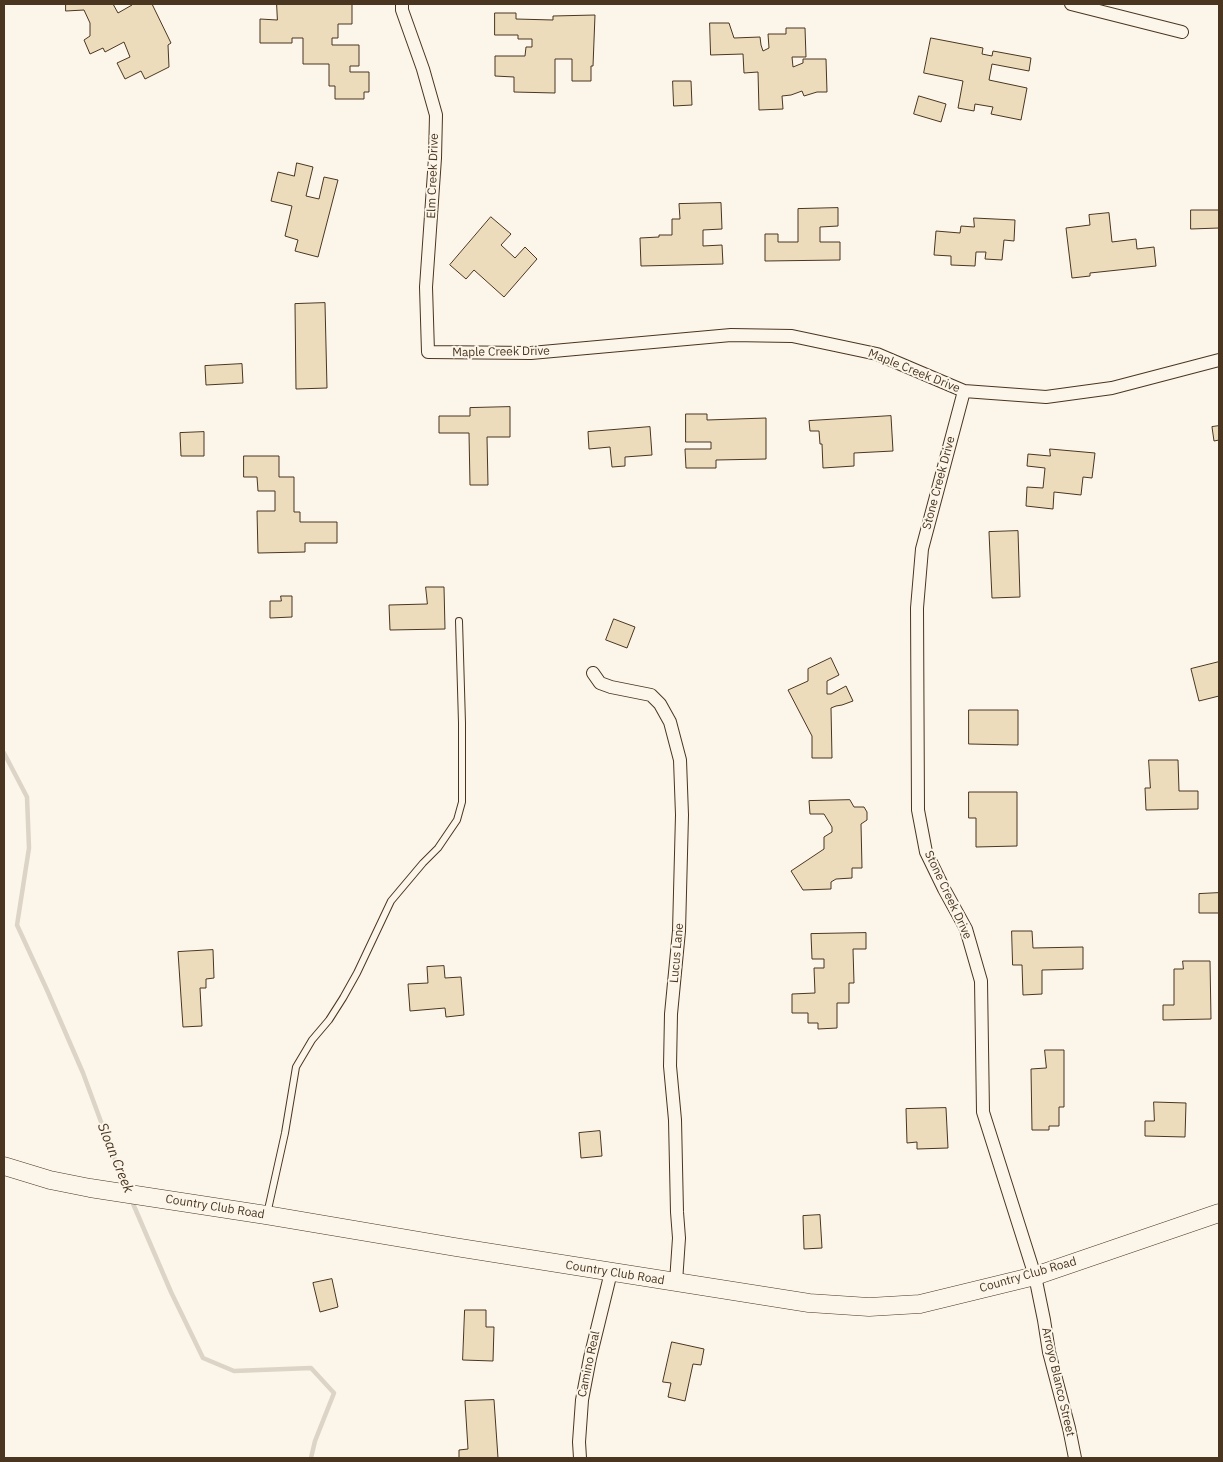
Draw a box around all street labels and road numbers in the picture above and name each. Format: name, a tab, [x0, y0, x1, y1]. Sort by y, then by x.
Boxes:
street label: Elm Creek Drive	[424, 133, 442, 219]
street label: Maple Creek Drive	[452, 344, 550, 360]
street label: Maple Creek Drive	[866, 346, 962, 396]
street label: Stone Creek Drive	[920, 435, 958, 531]
street label: Stone Creek Drive	[921, 848, 975, 942]
street label: Lucus Lane	[667, 922, 687, 984]
street label: Country Club Road	[164, 1192, 266, 1222]
street label: Country Club Road	[978, 1254, 1078, 1296]
street label: Country Club Road	[564, 1258, 666, 1288]
street label: Arroyo Blanco Street	[1038, 1326, 1078, 1438]
street label: Camino Real	[575, 1330, 603, 1398]

